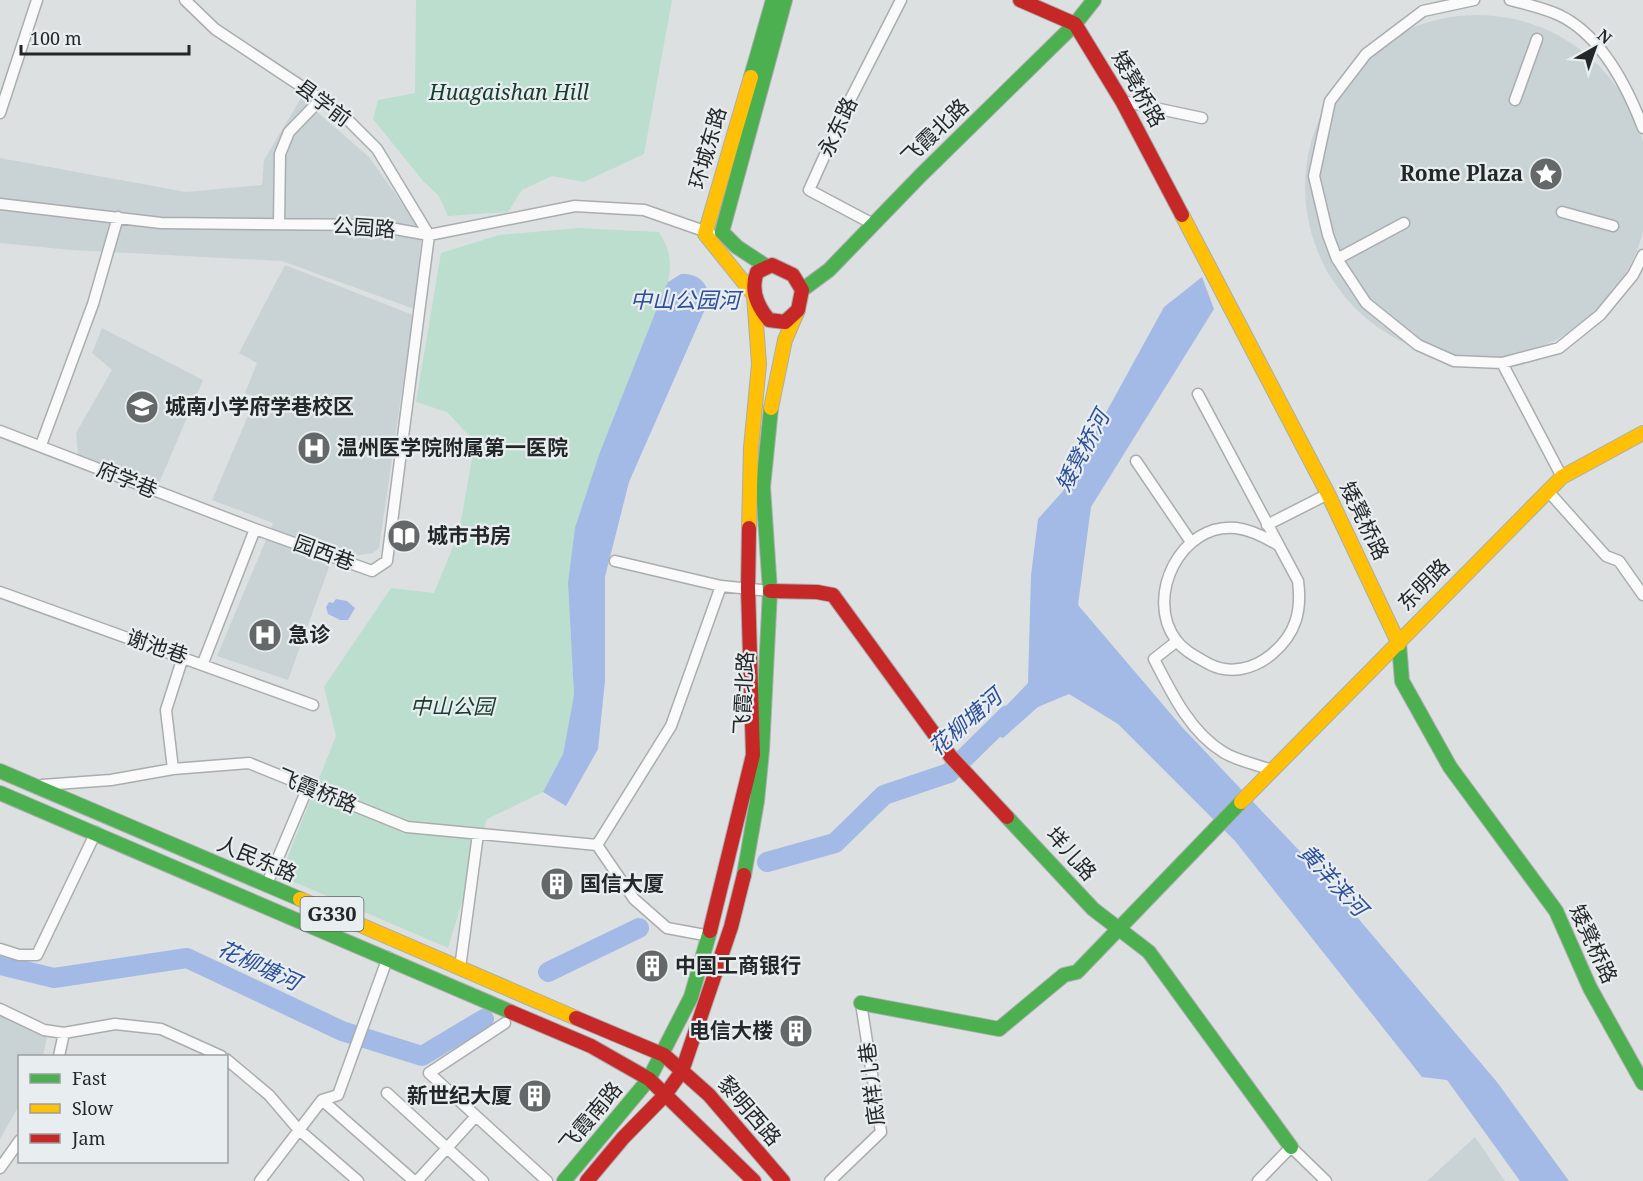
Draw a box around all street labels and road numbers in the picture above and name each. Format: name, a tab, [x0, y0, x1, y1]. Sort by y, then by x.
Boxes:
street label: 矮凳桥路	[1106, 45, 1172, 132]
street label: 县学前	[290, 72, 357, 132]
street label: 永东路	[811, 92, 863, 161]
street label: 飞霞北路	[894, 92, 974, 171]
street label: 环城东路	[682, 103, 732, 192]
street label: 公园路	[332, 211, 396, 243]
street label: 府学巷	[93, 454, 162, 504]
street label: 矮凳桥路	[1334, 477, 1396, 564]
street label: 园西巷	[290, 528, 359, 576]
street label: 东明路	[1391, 552, 1455, 616]
street label: 谢池巷	[123, 623, 192, 670]
street label: 飞霞北路	[727, 650, 759, 736]
street label: 飞霞桥路	[273, 761, 362, 819]
street label: 垟儿路	[1040, 821, 1103, 886]
street label: 人民东路	[213, 829, 302, 887]
road number: G330	[300, 897, 364, 931]
street label: 矮凳桥路	[1563, 900, 1624, 988]
street label: 底样儿巷	[852, 1041, 890, 1128]
street label: 黎明西路	[712, 1069, 788, 1151]
street label: 飞霞南路	[553, 1075, 628, 1158]

